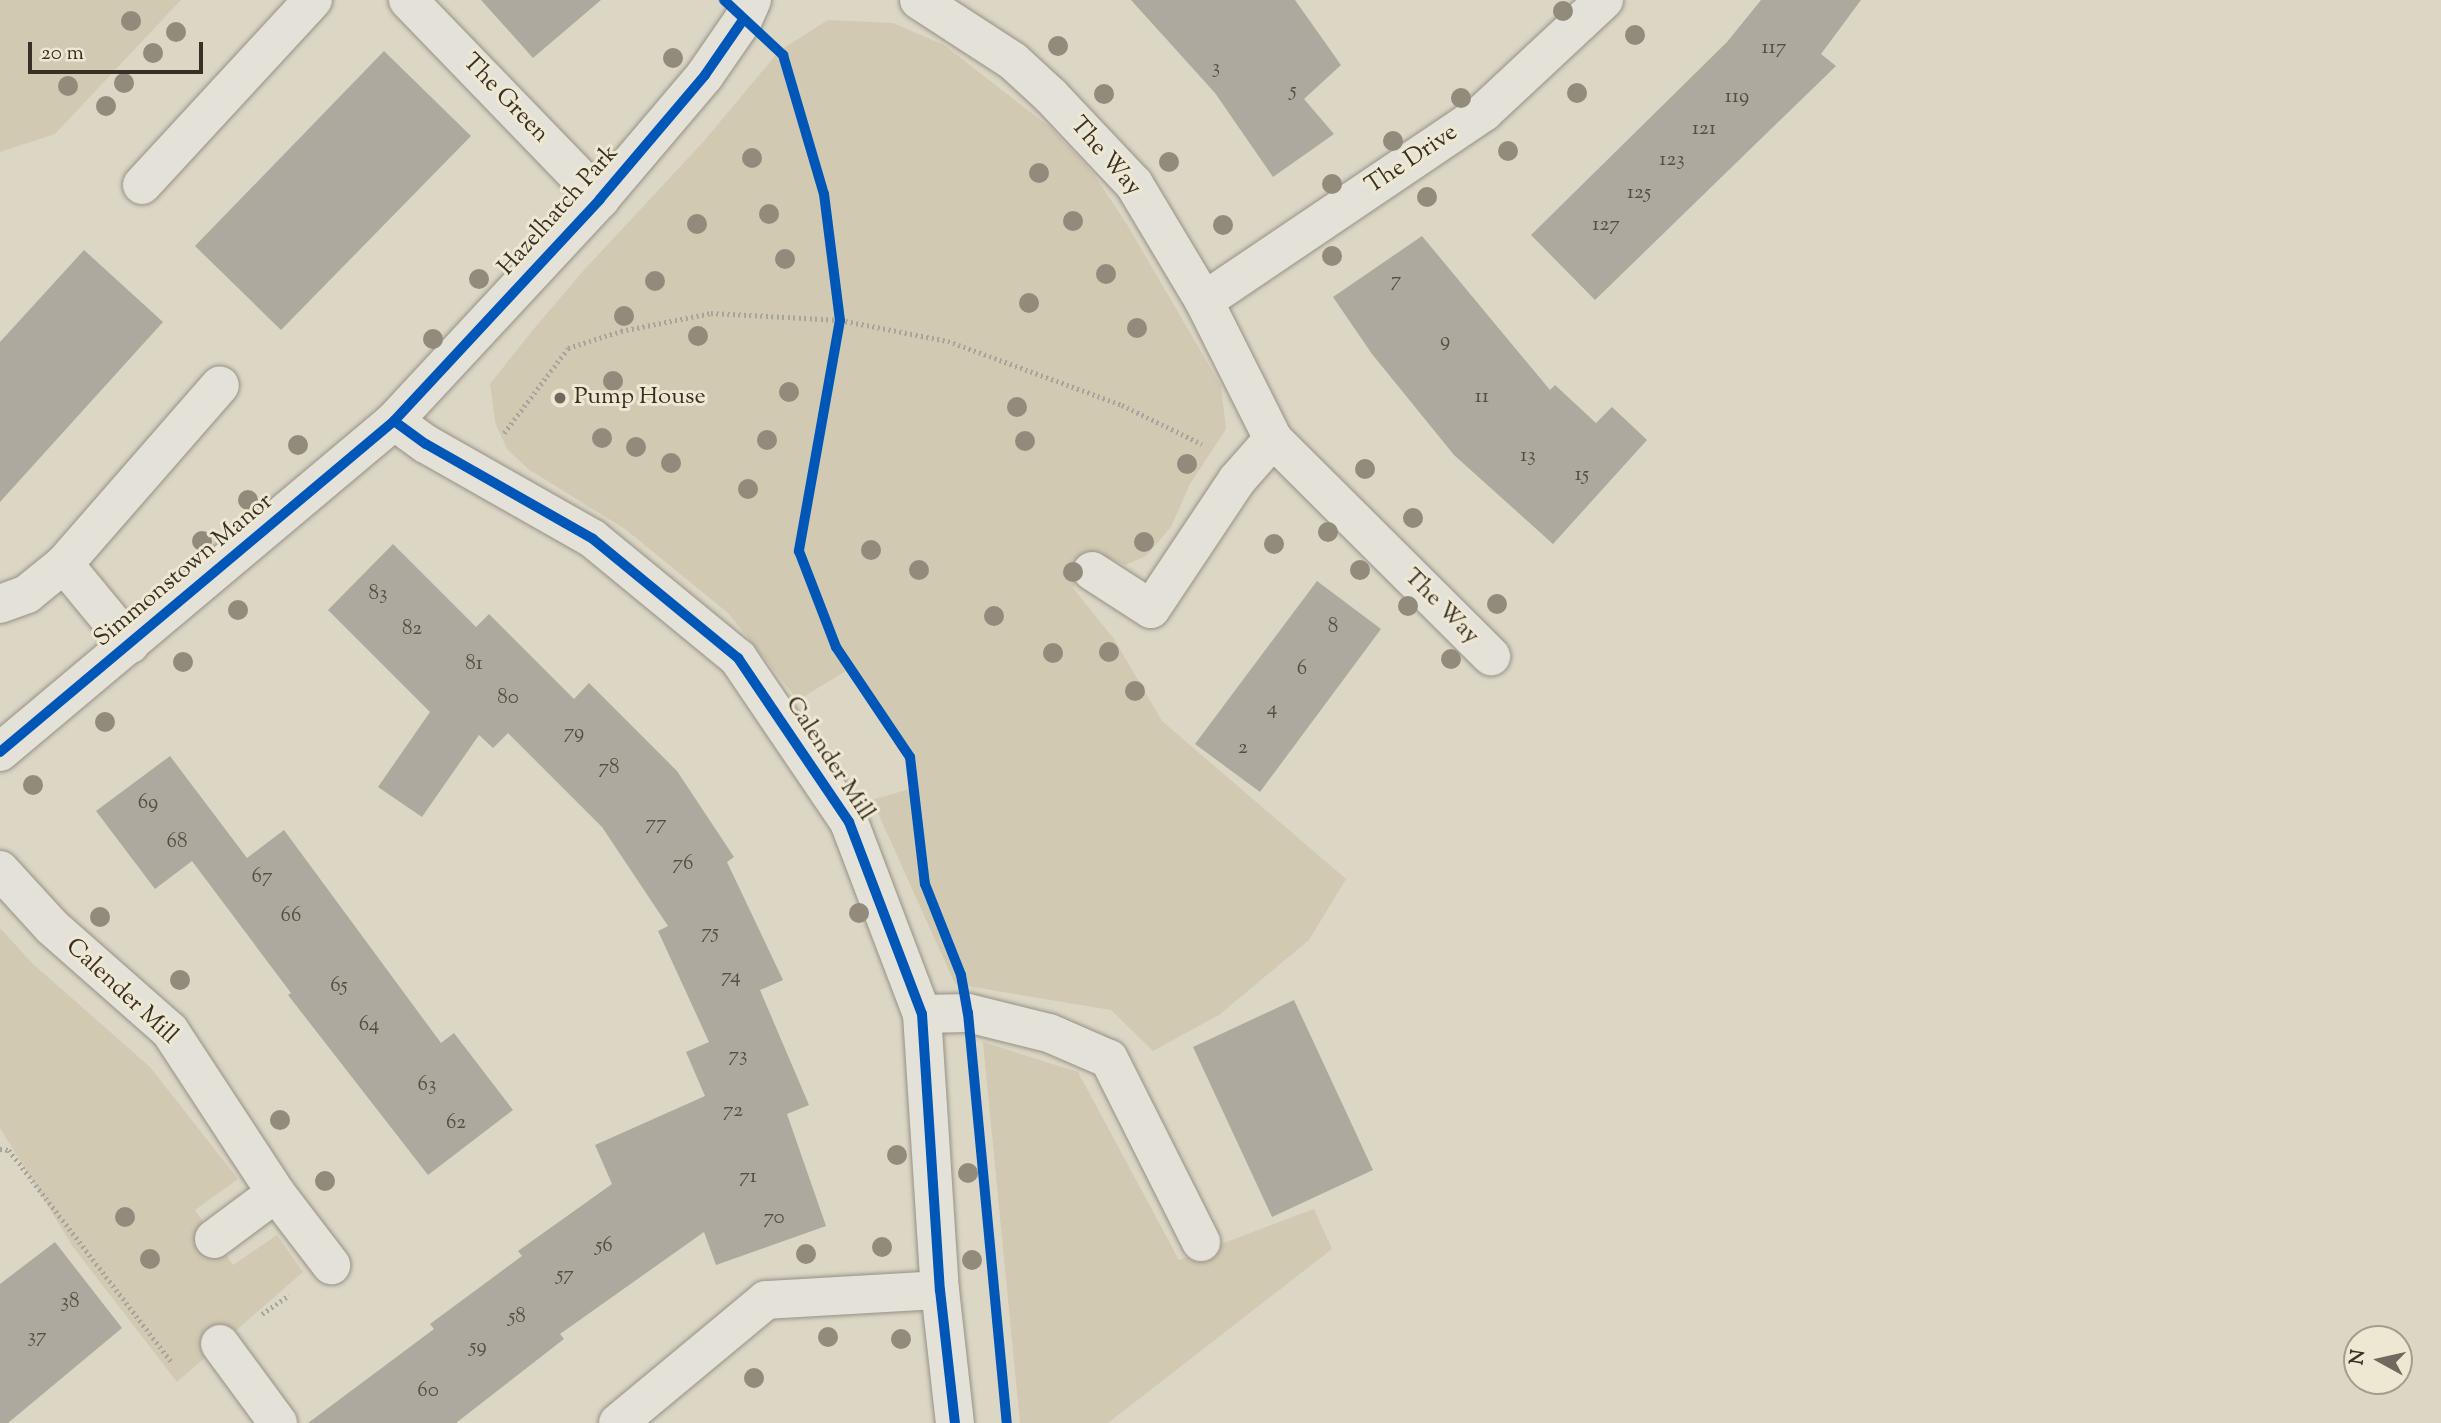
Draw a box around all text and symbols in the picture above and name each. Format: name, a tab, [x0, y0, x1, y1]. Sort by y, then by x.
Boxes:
scale bar	[32, 28, 206, 72]
house number: 117	[1762, 35, 1786, 61]
text: 20 m	[41, 39, 84, 69]
street label: The Green	[456, 49, 554, 149]
house number: 3	[1212, 55, 1220, 81]
house number: 5	[1289, 78, 1297, 104]
house number: 119	[1725, 84, 1749, 110]
street label: The Way	[1063, 112, 1147, 202]
house number: 121	[1692, 116, 1716, 142]
street label: The Drive	[1361, 119, 1463, 201]
street label: Hazelhatch Park	[493, 140, 625, 282]
house number: 123	[1659, 147, 1685, 173]
house number: 125	[1627, 180, 1651, 206]
house number: 127	[1592, 212, 1620, 238]
house number: 7	[1391, 268, 1401, 294]
house number: 9	[1440, 328, 1450, 354]
place label: Pump House	[574, 384, 706, 412]
house number: 11	[1475, 384, 1489, 410]
marker: Pump House	[552, 390, 568, 406]
house number: 13	[1520, 443, 1536, 469]
house number: 15	[1575, 462, 1589, 488]
street label: Simmonstown Manor	[89, 488, 279, 654]
street label: The Way	[1397, 563, 1485, 651]
house number: 83	[369, 581, 387, 607]
house number: 8	[1328, 614, 1338, 640]
house number: 82	[402, 616, 422, 642]
house number: 81	[465, 651, 483, 677]
house number: 6	[1297, 656, 1307, 682]
house number: 80	[497, 685, 519, 711]
street label: Calender Mill	[778, 691, 880, 827]
house number: 4	[1267, 696, 1277, 722]
house number: 79	[564, 720, 584, 746]
house number: 2	[1238, 735, 1248, 761]
house number: 78	[598, 755, 620, 781]
house number: 69	[138, 790, 158, 816]
house number: 77	[645, 811, 667, 837]
house number: 68	[167, 829, 187, 855]
house number: 76	[673, 851, 693, 877]
house number: 67	[252, 864, 272, 890]
house number: 66	[281, 903, 301, 929]
house number: 75	[701, 920, 719, 946]
street label: Calender Mill	[59, 933, 183, 1051]
house number: 74	[721, 964, 741, 990]
house number: 65	[330, 973, 348, 999]
house number: 64	[359, 1012, 379, 1038]
house number: 73	[728, 1043, 748, 1069]
house number: 63	[418, 1072, 436, 1098]
house number: 72	[723, 1098, 743, 1124]
house number: 62	[446, 1110, 466, 1136]
house number: 71	[739, 1164, 757, 1190]
house number: 70	[763, 1205, 785, 1231]
house number: 56	[595, 1233, 613, 1259]
house number: 57	[556, 1262, 574, 1288]
house number: 38	[61, 1289, 79, 1315]
house number: 58	[508, 1304, 526, 1330]
house number: 37	[27, 1324, 47, 1350]
north arrow	[2343, 1325, 2413, 1395]
house number: 59	[469, 1334, 487, 1360]
text: N	[2344, 1348, 2373, 1367]
house number: 60	[417, 1378, 439, 1404]

